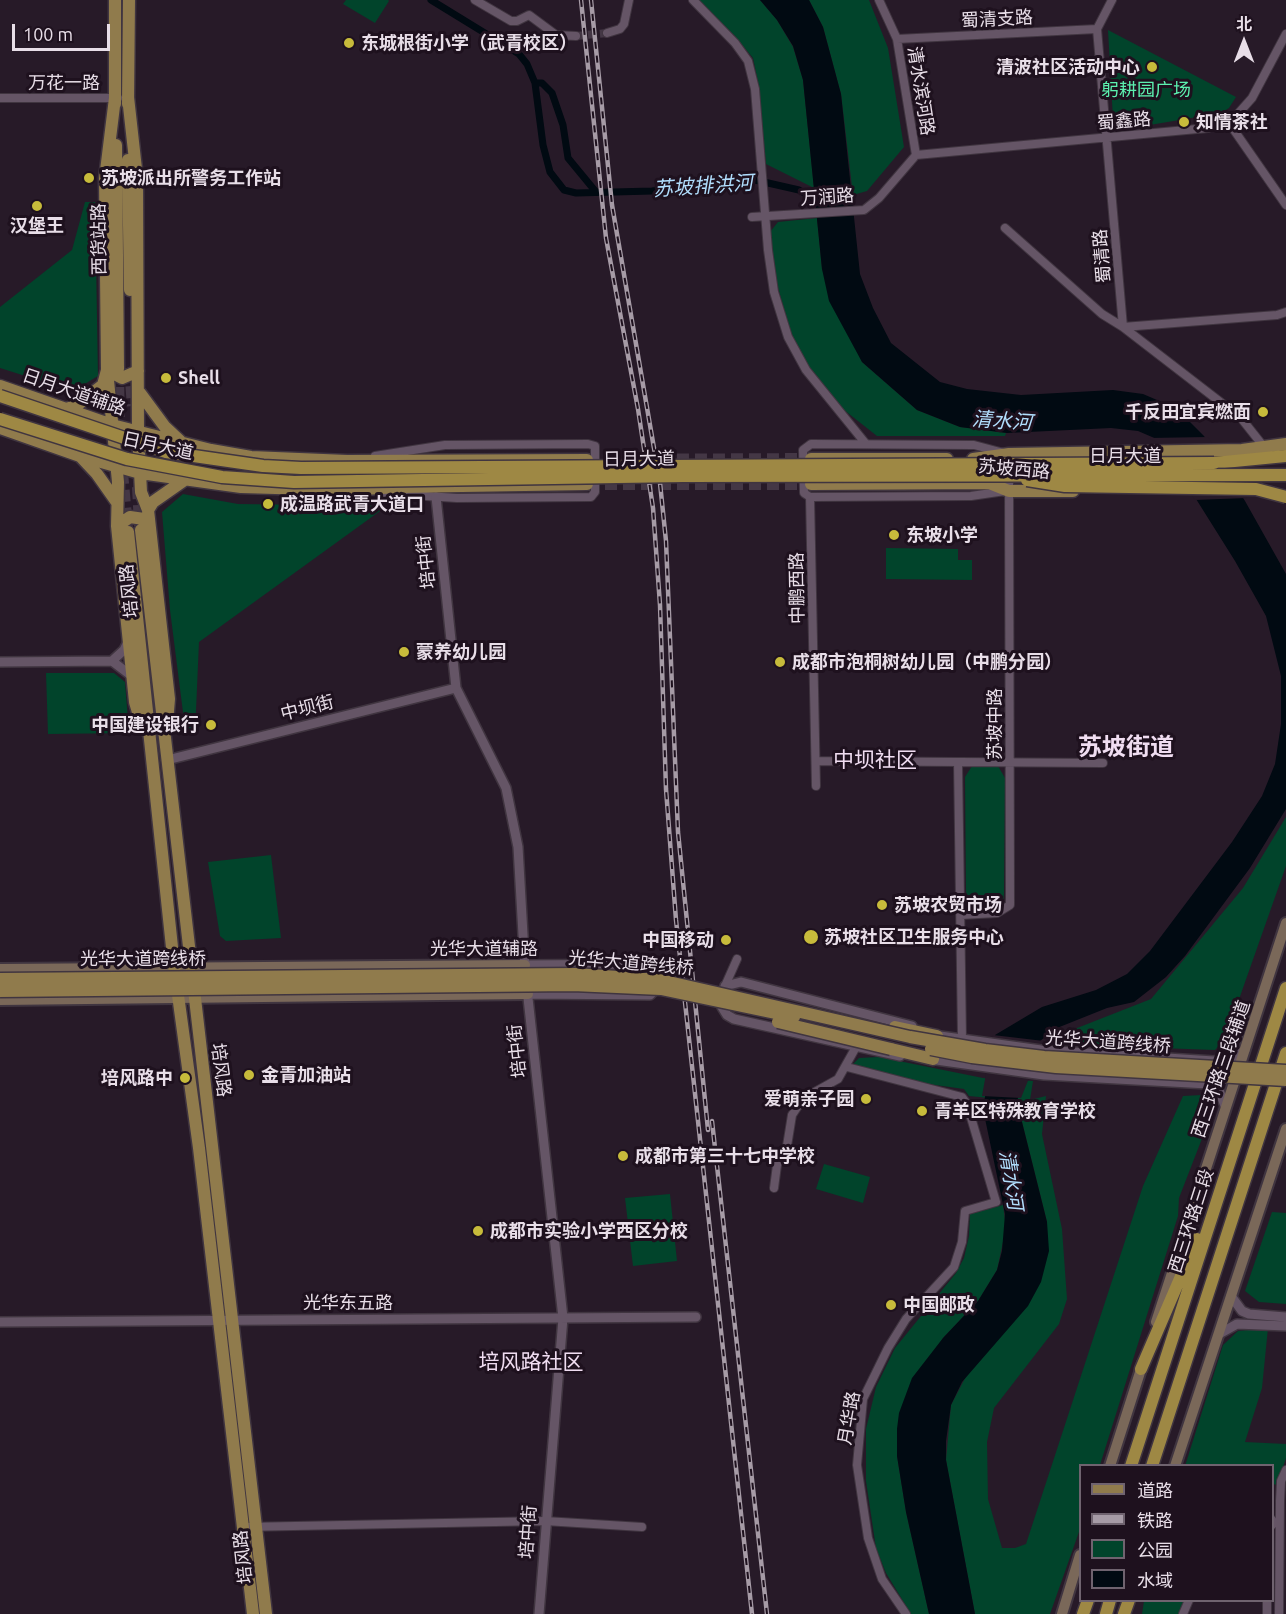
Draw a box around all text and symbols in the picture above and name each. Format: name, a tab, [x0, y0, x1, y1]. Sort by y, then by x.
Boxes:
street label: 蜀清支路	[960, 6, 1034, 32]
scale bar	[15, 12, 112, 50]
north arrow	[1214, 12, 1274, 72]
text: 北	[1236, 15, 1252, 33]
text: 100 m	[23, 24, 73, 44]
place label: 东城根街小学（武青校区）	[361, 32, 577, 54]
marker: 东城根街小学（武青校区）	[342, 36, 356, 50]
street label: 清水滨河路	[903, 45, 939, 137]
place label: 清波社区活动中心	[996, 56, 1140, 78]
marker: 清波社区活动中心	[1145, 60, 1159, 74]
street label: 万花一路	[28, 72, 100, 94]
park label: 躬耕园广场	[1101, 79, 1191, 101]
street label: 蜀鑫路	[1096, 108, 1152, 134]
place label: 知情茶社	[1196, 111, 1268, 133]
marker: 知情茶社	[1177, 115, 1191, 129]
place label: 苏坡派出所警务工作站	[101, 167, 281, 189]
marker: 苏坡派出所警务工作站	[82, 171, 96, 185]
water label: 苏坡排洪河	[652, 171, 754, 201]
street label: 万润路	[799, 184, 855, 210]
marker: 汉堡王	[30, 199, 44, 213]
street label: 西货站路	[88, 203, 110, 275]
place label: 汉堡王	[10, 215, 64, 237]
street label: 蜀清路	[1089, 228, 1115, 284]
street label: 日月大道辅路	[19, 364, 129, 420]
place label: Shell	[178, 367, 220, 389]
marker: Shell	[159, 371, 173, 385]
place label: 千反田宜宾燃面	[1125, 401, 1251, 423]
marker: 千反田宜宾燃面	[1256, 405, 1270, 419]
water label: 清水河	[971, 407, 1033, 435]
street label: 日月大道	[121, 428, 195, 464]
street label: 日月大道	[1089, 445, 1161, 467]
street label: 日月大道	[603, 448, 675, 470]
street label: 苏坡西路	[977, 455, 1051, 483]
place label: 成温路武青大道口	[280, 493, 424, 515]
marker: 成温路武青大道口	[261, 497, 275, 511]
place label: 东坡小学	[906, 524, 978, 546]
marker: 东坡小学	[887, 528, 901, 542]
street label: 培中街	[412, 534, 440, 590]
street label: 中鹏西路	[786, 552, 808, 624]
street label: 培风路	[115, 563, 143, 619]
place label: 蒙养幼儿园	[416, 641, 506, 663]
marker: 蒙养幼儿园	[397, 645, 411, 659]
place label: 成都市泡桐树幼儿园（中鹏分园）	[792, 651, 1062, 673]
marker: 成都市泡桐树幼儿园（中鹏分园）	[773, 655, 787, 669]
street label: 苏坡中路	[984, 688, 1006, 760]
street label: 中坝街	[278, 691, 336, 725]
place label: 中国建设银行	[91, 714, 199, 736]
marker: 中国建设银行	[204, 718, 218, 732]
district label: 苏坡街道	[1078, 733, 1174, 761]
district label: 中坝社区	[833, 747, 917, 773]
place label: 苏坡农贸市场	[894, 894, 1002, 916]
marker: 苏坡农贸市场	[875, 898, 889, 912]
place label: 苏坡社区卫生服务中心	[824, 926, 1004, 948]
marker: 苏坡社区卫生服务中心	[802, 928, 820, 946]
place label: 中国移动	[642, 929, 714, 951]
marker: 中国移动	[719, 933, 733, 947]
street label: 光华大道辅路	[430, 938, 538, 960]
street label: 光华大道跨线桥	[567, 947, 695, 979]
street label: 光华大道跨线桥	[80, 948, 206, 970]
street label: 西三环路三段辅道	[1187, 997, 1255, 1141]
street label: 培中街	[503, 1023, 531, 1079]
street label: 光华大道跨线桥	[1044, 1027, 1172, 1057]
street label: 培风路	[207, 1042, 235, 1098]
place label: 金青加油站	[261, 1064, 351, 1086]
place label: 培风路中	[101, 1067, 173, 1089]
marker: 金青加油站	[242, 1068, 256, 1082]
marker: 培风路中	[178, 1071, 192, 1085]
place label: 爱萌亲子园	[764, 1088, 854, 1110]
marker: 爱萌亲子园	[859, 1092, 873, 1106]
place label: 青羊区特殊教育学校	[934, 1100, 1096, 1122]
marker: 青羊区特殊教育学校	[915, 1104, 929, 1118]
place label: 成都市第三十七中学校	[635, 1145, 815, 1167]
water label: 清水河	[994, 1148, 1028, 1212]
marker: 成都市第三十七中学校	[616, 1149, 630, 1163]
street label: 西三环路三段	[1164, 1166, 1218, 1276]
place label: 成都市实验小学西区分校	[490, 1220, 688, 1242]
marker: 成都市实验小学西区分校	[471, 1224, 485, 1238]
street label: 光华东五路	[303, 1292, 393, 1314]
place label: 中国邮政	[903, 1294, 975, 1316]
marker: 中国邮政	[884, 1298, 898, 1312]
district label: 培风路社区	[479, 1349, 583, 1375]
street label: 月华路	[834, 1390, 864, 1446]
legend	[1079, 1464, 1274, 1602]
text: 道路	[1137, 1480, 1173, 1500]
street label: 培中街	[515, 1504, 541, 1560]
text: 铁路	[1137, 1510, 1173, 1530]
street label: 培风路	[229, 1529, 257, 1585]
text: 公园	[1137, 1540, 1173, 1560]
text: 水域	[1137, 1570, 1173, 1590]

